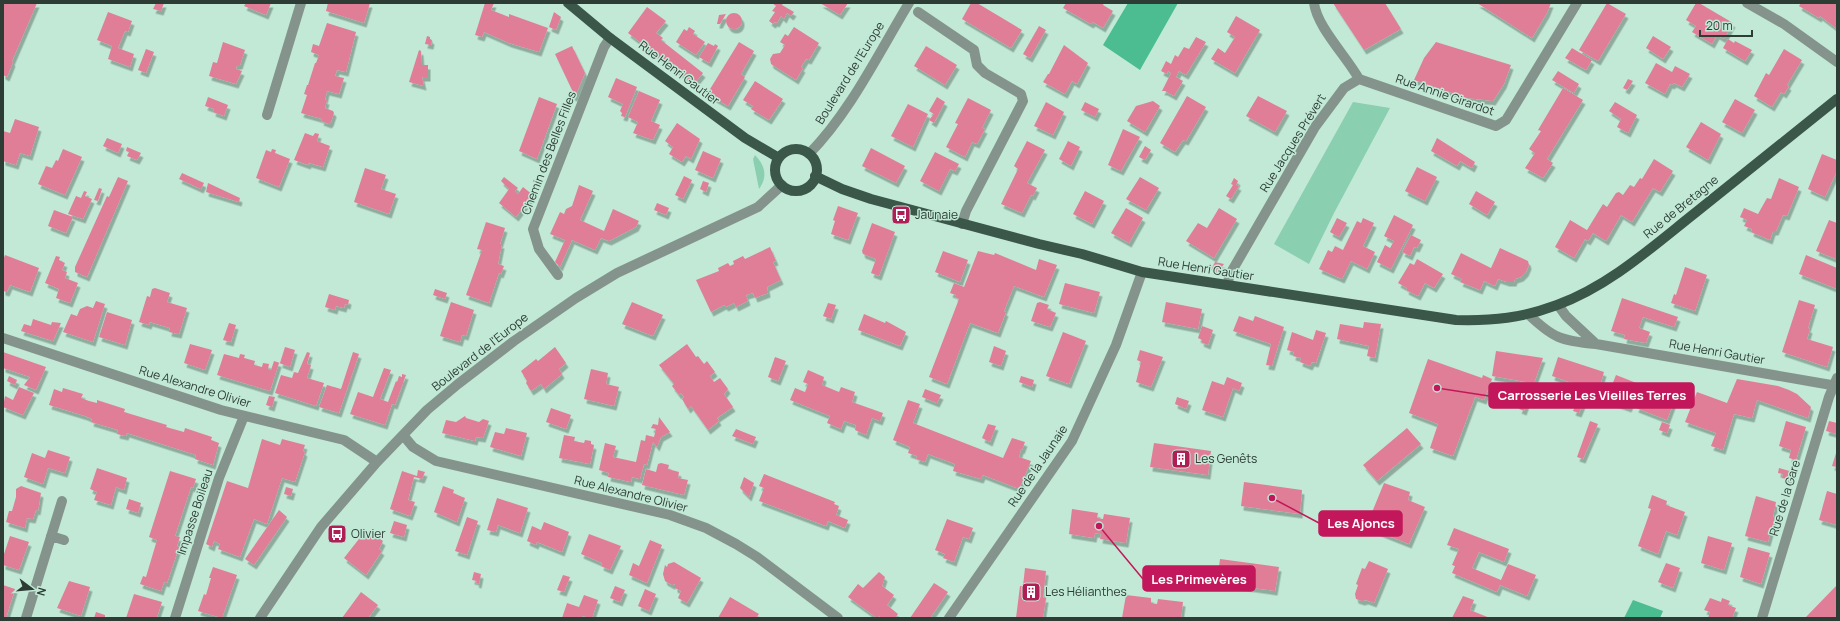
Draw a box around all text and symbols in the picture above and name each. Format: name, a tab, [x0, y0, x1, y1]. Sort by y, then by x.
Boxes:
scale bar	[1700, 12, 1752, 38]
text: 20 m	[1706, 17, 1733, 34]
street label: Boulevard de l'Europe	[811, 18, 888, 127]
street label: Rue Henri Gautier	[635, 37, 724, 109]
street label: Rue Annie Girardot	[1394, 70, 1497, 119]
street label: Chemin des Belles Filles	[517, 88, 580, 217]
street label: Rue Jacques Prévert	[1255, 90, 1330, 195]
street label: Rue de Bretagne	[1640, 171, 1722, 242]
bus stop icon: Jaunaie	[890, 204, 912, 226]
place label: Jaunaie	[915, 206, 958, 223]
street label: Rue Henri Gautier	[1157, 253, 1256, 285]
street label: Boulevard de l'Europe	[428, 309, 531, 395]
street label: Rue Henri Gautier	[1668, 335, 1767, 368]
street label: Rue Alexandre Olivier	[137, 361, 254, 412]
callout: Carrosserie Les Vieilles Terres	[1489, 383, 1694, 408]
text: Carrosserie Les Vieilles Terres	[1498, 386, 1686, 404]
street label: Rue de la Jaunaie	[1004, 421, 1071, 510]
building icon: Les Genêts	[1170, 448, 1192, 470]
place label: Les Genêts	[1195, 450, 1257, 467]
street label: Rue de la Gare	[1765, 458, 1804, 538]
street label: Impasse Boileau	[173, 467, 216, 557]
street label: Rue Alexandre Olivier	[573, 471, 690, 516]
callout: Les Ajoncs	[1319, 511, 1402, 536]
text: Les Ajoncs	[1327, 514, 1395, 532]
bus stop icon: Olivier	[326, 523, 348, 545]
place label: Olivier	[351, 525, 386, 542]
callout: Les Primevères	[1143, 566, 1255, 591]
north arrow	[12, 569, 52, 609]
text: Les Primevères	[1151, 570, 1247, 588]
building icon: Les Hélianthes	[1020, 581, 1042, 603]
place label: Les Hélianthes	[1045, 583, 1127, 600]
text: N	[34, 586, 50, 598]

